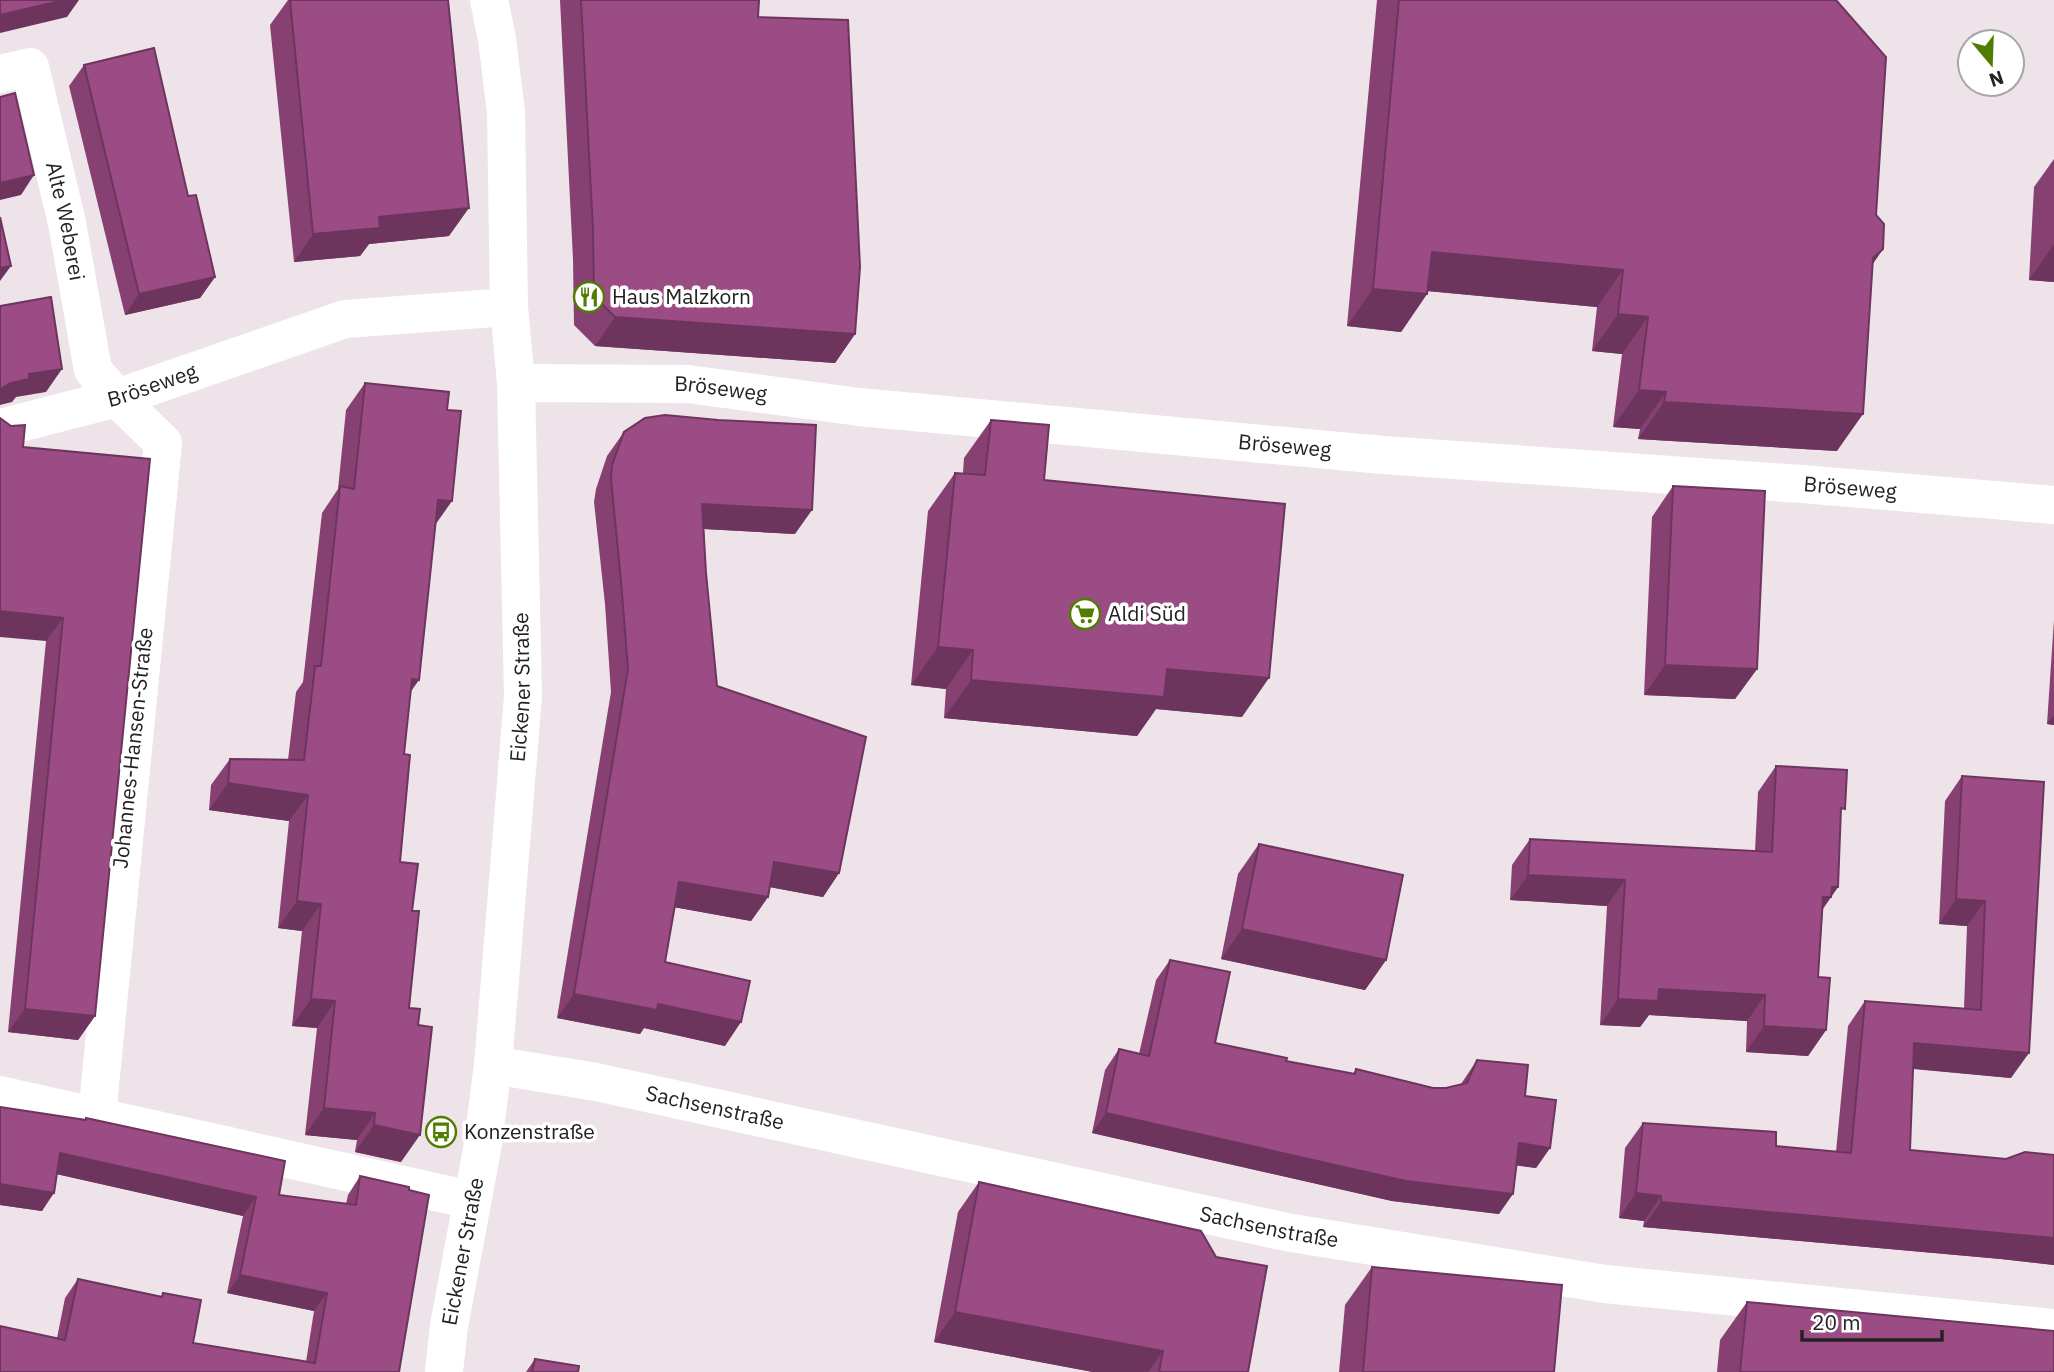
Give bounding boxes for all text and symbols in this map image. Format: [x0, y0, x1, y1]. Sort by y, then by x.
north arrow [1956, 28, 2026, 98]
text: N [1986, 65, 2007, 93]
street label: Alte Weberei [40, 159, 92, 283]
restaurant icon: Haus Malzkorn [572, 280, 606, 314]
place label: Haus Malzkorn [612, 282, 751, 310]
street label: Bröseweg [104, 356, 201, 413]
street label: Bröseweg [674, 369, 769, 408]
street label: Bröseweg [1237, 427, 1333, 463]
street label: Bröseweg [1802, 469, 1898, 505]
supermarket icon: Aldi Süd [1068, 597, 1102, 631]
place label: Aldi Süd [1108, 599, 1186, 627]
street label: Eickener Straße [503, 612, 536, 763]
street label: Johannes-Hansen-Straße [105, 626, 159, 870]
street label: Sachsenstraße [643, 1078, 787, 1136]
bus stop icon: Konzenstraße [424, 1115, 458, 1149]
place label: Konzenstraße [464, 1117, 595, 1145]
street label: Eickener Straße [434, 1175, 489, 1328]
street label: Sachsenstraße [1197, 1199, 1341, 1253]
scale bar [1802, 1298, 1942, 1342]
text: 20 m [1812, 1308, 1861, 1336]

